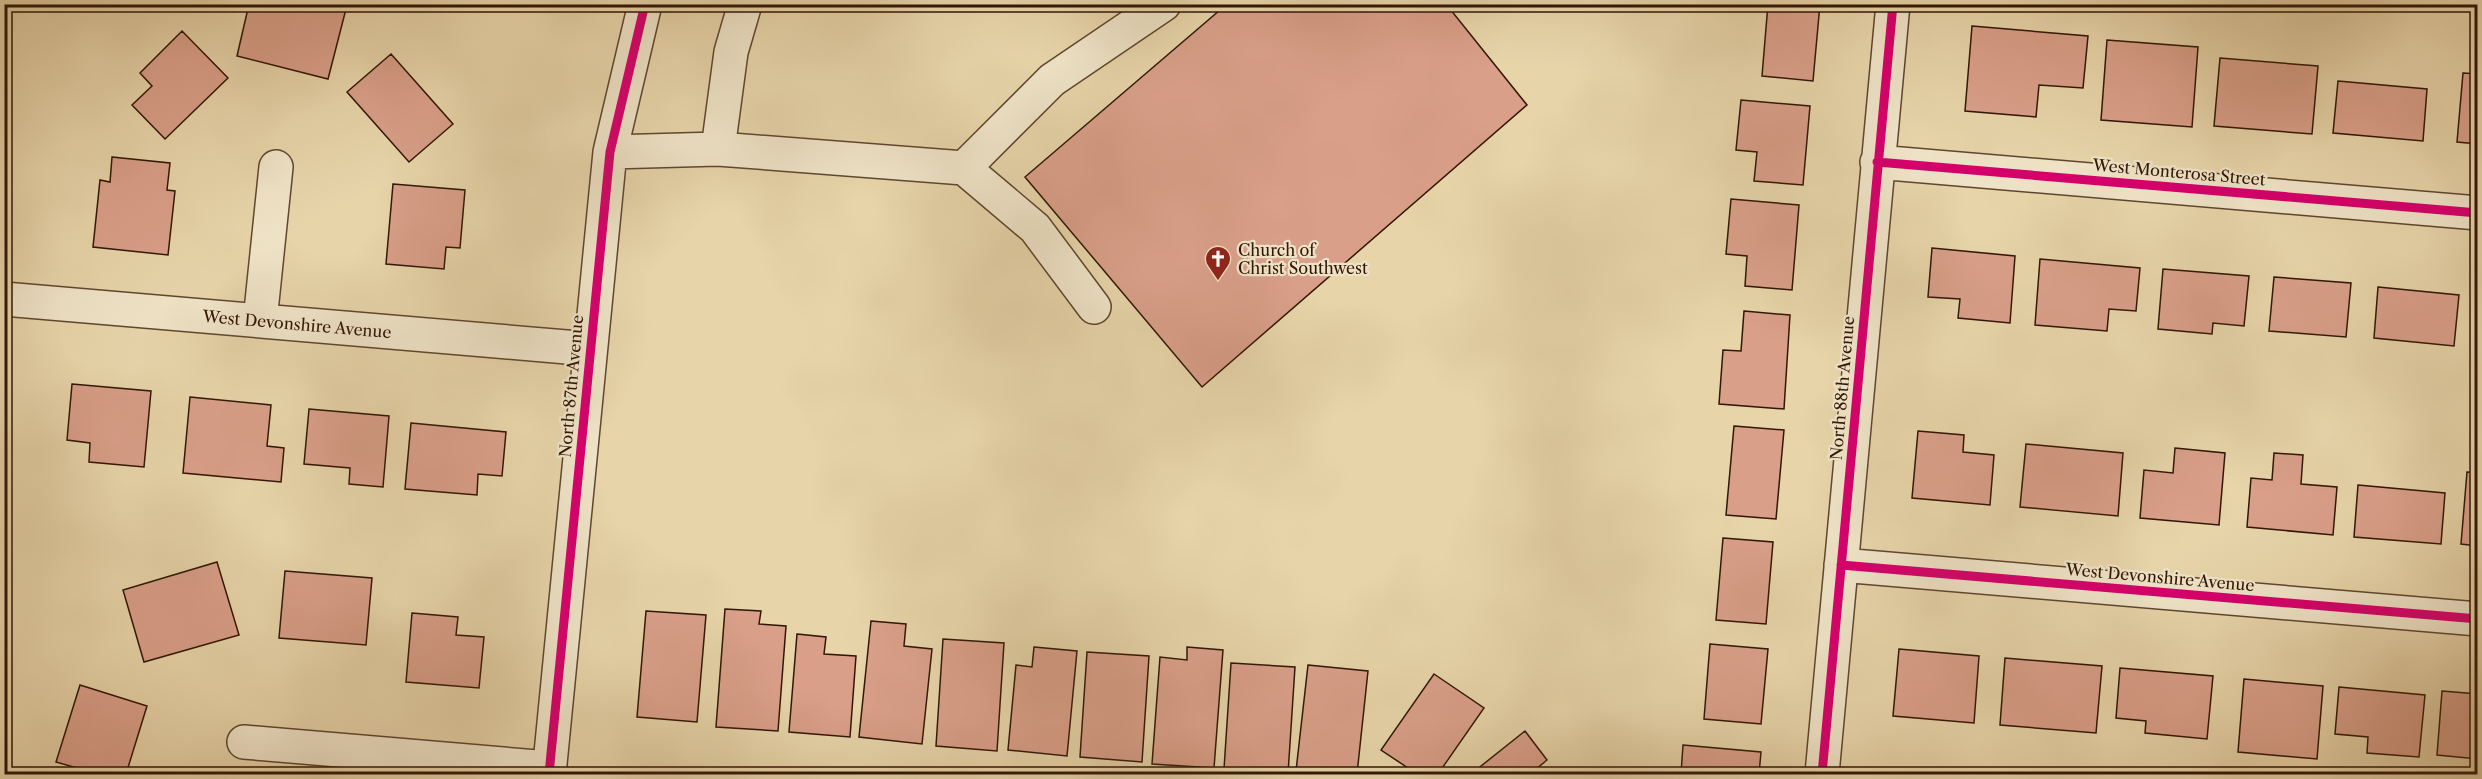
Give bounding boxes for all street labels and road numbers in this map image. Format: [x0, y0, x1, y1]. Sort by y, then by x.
street label: West Monterosa Street [2091, 154, 2267, 190]
street label: West Devonshire Avenue [201, 306, 392, 342]
street label: North 87th Avenue [555, 314, 587, 458]
street label: North 88th Avenue [1826, 315, 1858, 461]
street label: West Devonshire Avenue [2064, 559, 2255, 595]

